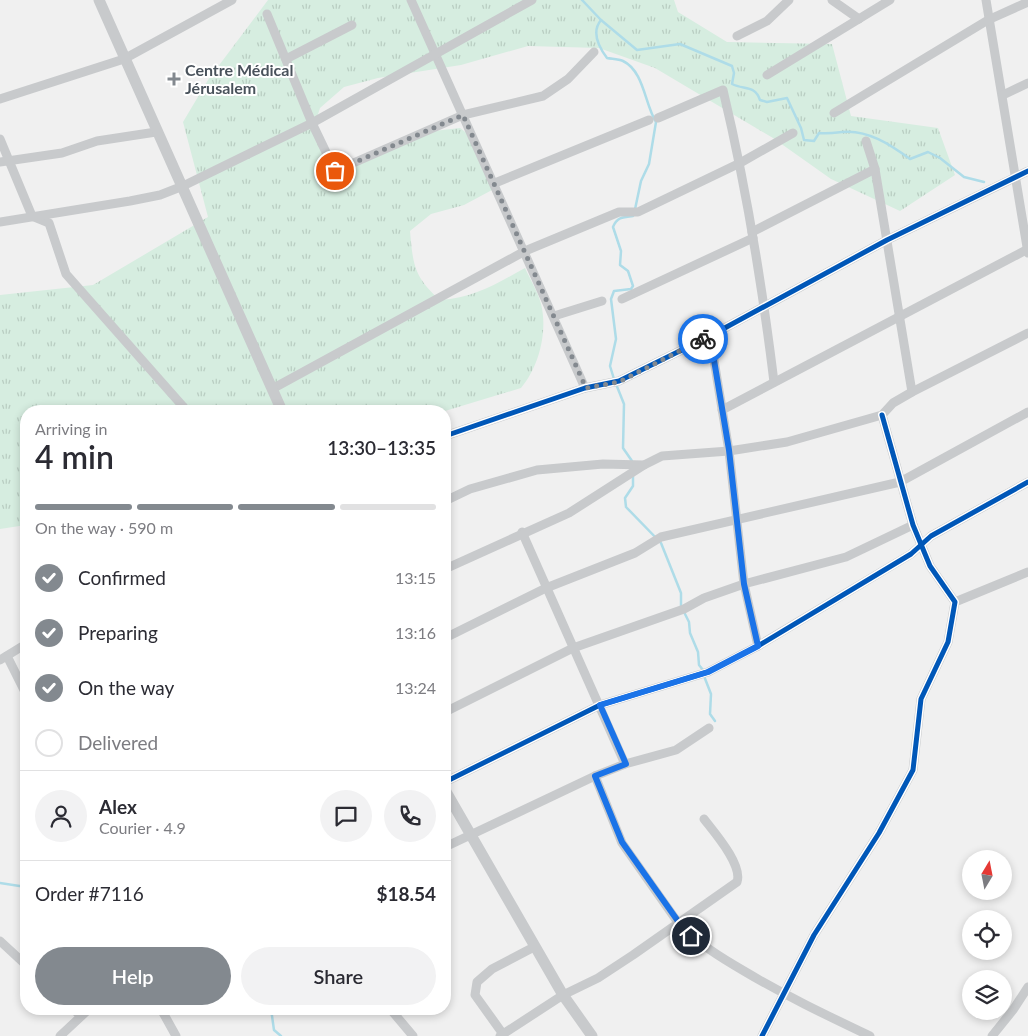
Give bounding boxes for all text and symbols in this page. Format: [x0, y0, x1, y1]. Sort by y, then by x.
place label: Centre Médical Jérusalem [185, 60, 293, 97]
marker: Centre Médical Jérusalem [167, 72, 181, 86]
pin [314, 150, 356, 192]
icon: bag [321, 157, 349, 185]
courier [678, 314, 728, 364]
icon: bike [689, 325, 717, 353]
text: Arriving in [35, 419, 108, 438]
text: 13:30–13:35 [327, 436, 436, 459]
text: 4 min [35, 437, 114, 476]
text: On the way · 590 m [35, 518, 173, 537]
icon: check [35, 564, 63, 592]
text: Confirmed [78, 566, 166, 589]
text: 13:15 [395, 568, 436, 587]
icon: check [35, 619, 63, 647]
text: Preparing [78, 621, 158, 644]
text: 13:16 [395, 623, 436, 642]
icon: check [35, 674, 63, 702]
text: On the way [78, 676, 174, 699]
text: 13:24 [395, 678, 436, 697]
text: Delivered [78, 731, 158, 754]
button: person [35, 790, 87, 842]
button: chat [320, 790, 372, 842]
button: phone [384, 790, 436, 842]
text: Alex [99, 795, 137, 818]
text: Courier · 4.9 [99, 818, 186, 837]
north arrow [962, 850, 1012, 900]
map controls [962, 850, 1012, 1020]
text: Order #7116 [35, 882, 144, 905]
text: $18.54 [376, 882, 436, 905]
button: locate [962, 910, 1012, 960]
pin [670, 915, 712, 957]
icon: home [677, 922, 705, 950]
button: Help [35, 947, 231, 1005]
button: Share [241, 947, 436, 1005]
button: layers [962, 970, 1012, 1020]

